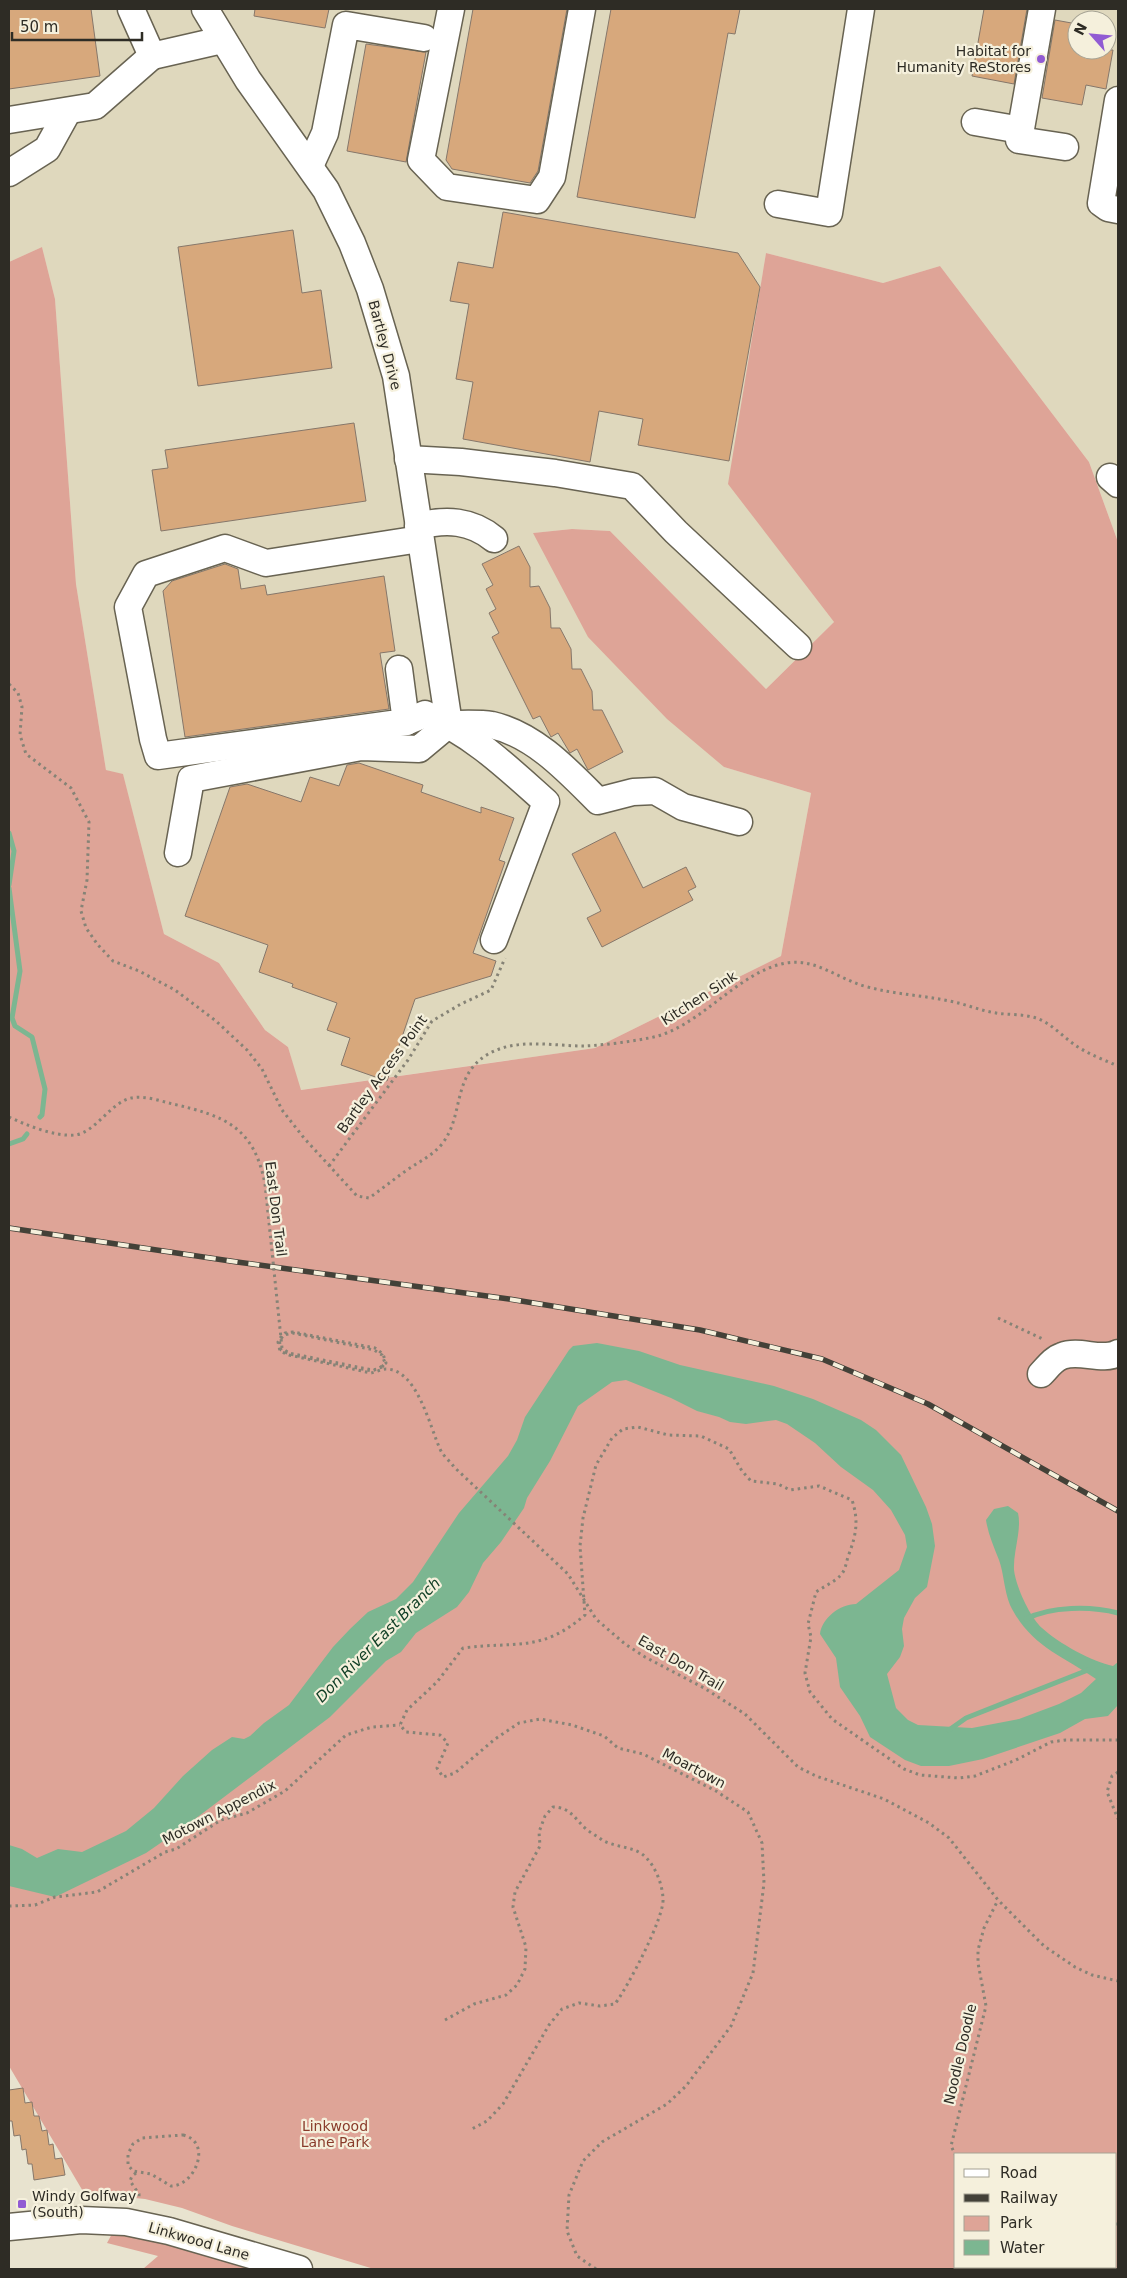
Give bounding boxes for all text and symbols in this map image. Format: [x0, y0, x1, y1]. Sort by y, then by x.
scale bar [12, 10, 142, 42]
north arrow [1067, 10, 1117, 60]
text: 50 m [20, 18, 58, 36]
text: N [1071, 20, 1090, 38]
place label: Habitat for Humanity ReStores [896, 43, 1031, 75]
marker: Habitat for Humanity ReStores [1035, 53, 1047, 65]
street label: Bartley Drive [365, 298, 405, 392]
street label: Kitchen Sink [658, 967, 741, 1028]
street label: Bartley Access Point [334, 1012, 430, 1136]
street label: East Don Trail [262, 1160, 290, 1258]
water label: Don River East Branch [312, 1574, 444, 1706]
street label: East Don Trail [635, 1632, 727, 1694]
street label: Moartown [660, 1745, 728, 1791]
street label: Motown Appendix [160, 1776, 278, 1848]
street label: Noodle Doodle [941, 2002, 979, 2106]
park label: Linkwood Lane Park [301, 2118, 370, 2150]
legend [954, 2153, 1117, 2268]
text: Road [1000, 2164, 1038, 2182]
place label: Windy Golfway (South) [32, 2188, 136, 2220]
text: Railway [1000, 2189, 1058, 2207]
marker: Windy Golfway (South) [16, 2198, 28, 2210]
text: Park [1000, 2214, 1033, 2232]
street label: Linkwood Lane [147, 2219, 251, 2263]
text: Water [1000, 2239, 1045, 2257]

